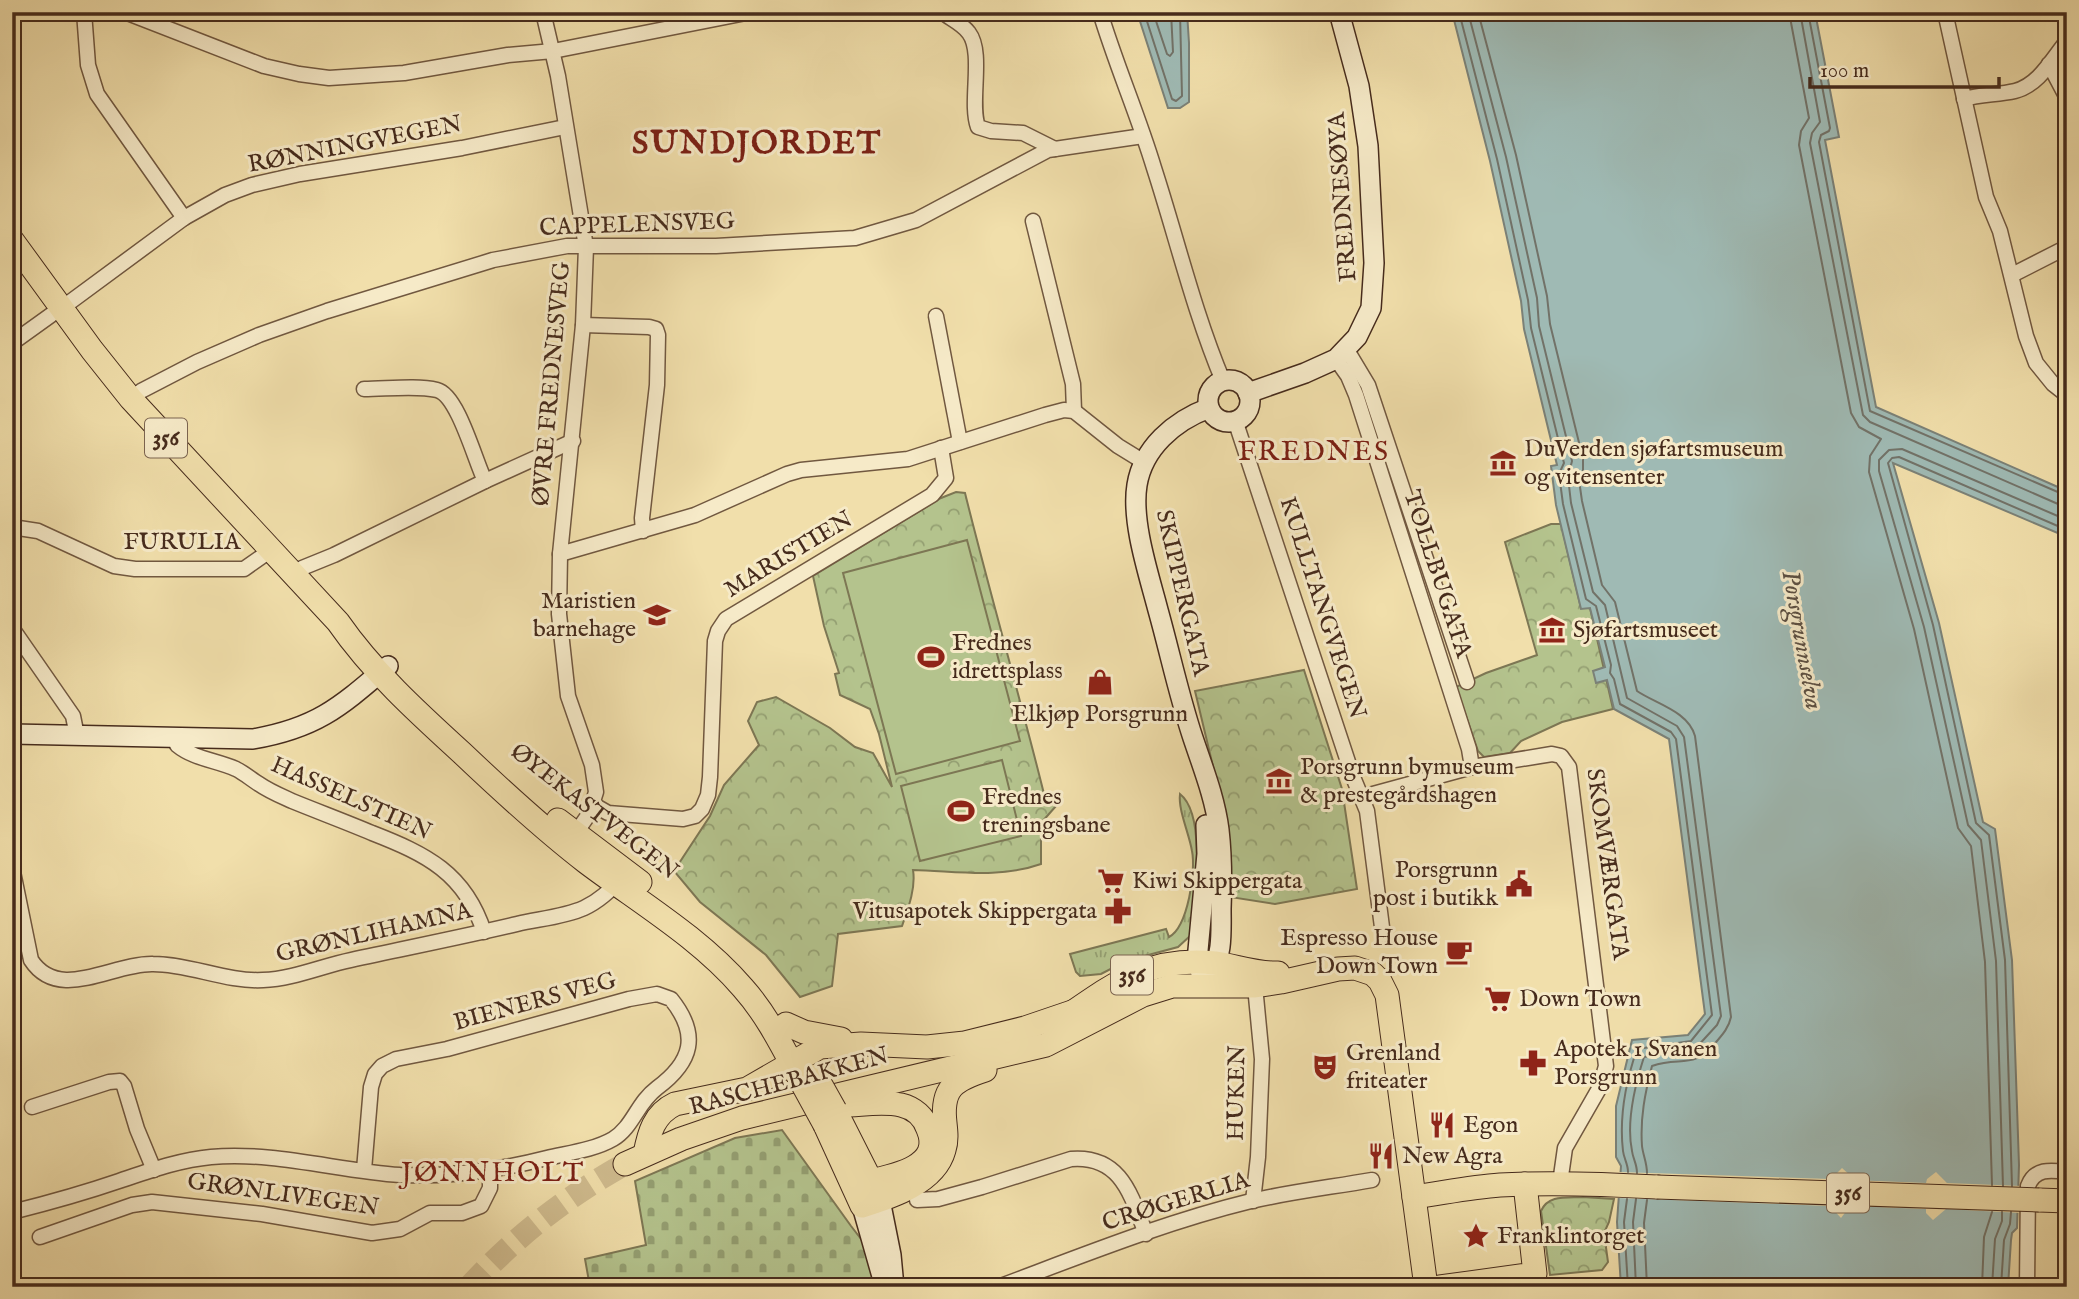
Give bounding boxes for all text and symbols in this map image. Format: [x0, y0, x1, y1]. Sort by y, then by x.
scale bar [1810, 46, 1998, 90]
text: 100 m [1820, 58, 1869, 85]
street label: RØNNINGVEGEN [245, 109, 465, 181]
street label: FREDNESØYA [1322, 110, 1364, 283]
district label: SUNDJORDET [632, 124, 882, 165]
street label: CAPPELENSVEG [539, 206, 735, 244]
street label: ØVRE FREDNESVEG [526, 260, 578, 508]
road number: 356 [145, 418, 187, 458]
place label: DuVerden sjøfartsmuseum og vitensenter [1524, 434, 1784, 493]
district label: FREDNES [1238, 435, 1390, 470]
museum icon: DuVerden sjøfartsmuseum og vitensenter [1488, 448, 1518, 478]
street label: TOLLBUGATA [1395, 486, 1479, 662]
street label: KULLTANGVEGEN [1271, 493, 1373, 723]
street label: MARISTIEN [719, 504, 859, 606]
street label: SKIPPERGATA [1148, 507, 1216, 680]
street label: FURULIA [124, 527, 241, 558]
water label: Porsgrunnselva [1773, 568, 1830, 712]
place label: Maristien barnehage [533, 586, 636, 645]
school or university icon: Maristien barnehage [642, 600, 672, 630]
museum icon: Sjøfartsmuseet [1537, 615, 1567, 645]
place label: Sjøfartsmuseet [1573, 615, 1718, 646]
place label: Frednes idrettsplass [952, 628, 1063, 687]
sports icon: Frednes idrettsplass [916, 642, 946, 672]
shop icon: Elkjøp Porsgrunn [1085, 667, 1115, 697]
place label: Elkjøp Porsgrunn [1012, 699, 1188, 730]
street label: ØYEKASTVEGEN [504, 737, 685, 888]
street label: HASSELSTIEN [266, 750, 436, 848]
place label: Porsgrunn bymuseum & prestegårdshagen [1300, 752, 1514, 811]
museum icon: Porsgrunn bymuseum & prestegårdshagen [1264, 766, 1294, 796]
street label: SKOMVÆRGATA [1578, 766, 1636, 962]
place label: Frednes treningsbane [982, 782, 1111, 841]
sports icon: Frednes treningsbane [946, 796, 976, 826]
place label: Porsgrunn post i butikk [1373, 855, 1498, 914]
supermarket icon: Kiwi Skippergata [1096, 866, 1126, 896]
place label: Kiwi Skippergata [1132, 866, 1303, 897]
public building icon: Porsgrunn post i butikk [1504, 869, 1534, 899]
street label: GRØNLIHAMNA [273, 895, 476, 971]
place label: Vitusapotek Skippergata [852, 896, 1098, 927]
pharmacy icon: Vitusapotek Skippergata [1103, 896, 1133, 926]
place label: Espresso House Down Town [1280, 923, 1438, 982]
cafe icon: Espresso House Down Town [1444, 937, 1474, 967]
road number: 356 [1111, 956, 1153, 994]
street label: BIENERS VEG [450, 965, 620, 1039]
supermarket icon: Down Town [1483, 984, 1513, 1014]
place label: Down Town [1519, 984, 1642, 1015]
place label: Apotek 1 Svanen Porsgrunn [1553, 1034, 1718, 1093]
place label: Grenland friteater [1346, 1038, 1440, 1097]
street label: RASCHEBAKKEN [686, 1040, 892, 1124]
street label: HUKEN [1221, 1045, 1253, 1141]
pharmacy icon: Apotek 1 Svanen Porsgrunn [1518, 1048, 1548, 1078]
theatre icon: Grenland friteater [1310, 1052, 1340, 1082]
restaurant icon: Egon [1427, 1110, 1457, 1140]
place label: Egon [1463, 1110, 1518, 1141]
restaurant icon: New Agra [1366, 1141, 1396, 1171]
place label: New Agra [1402, 1141, 1503, 1172]
district label: JØNNHOLT [398, 1156, 585, 1191]
street label: CRØGERLIA [1099, 1165, 1254, 1239]
street label: GRØNLIVEGEN [185, 1166, 381, 1224]
road number: 356 [1827, 1174, 1869, 1212]
place icon: Franklintorget [1461, 1221, 1491, 1251]
place label: Franklintorget [1497, 1221, 1645, 1252]

